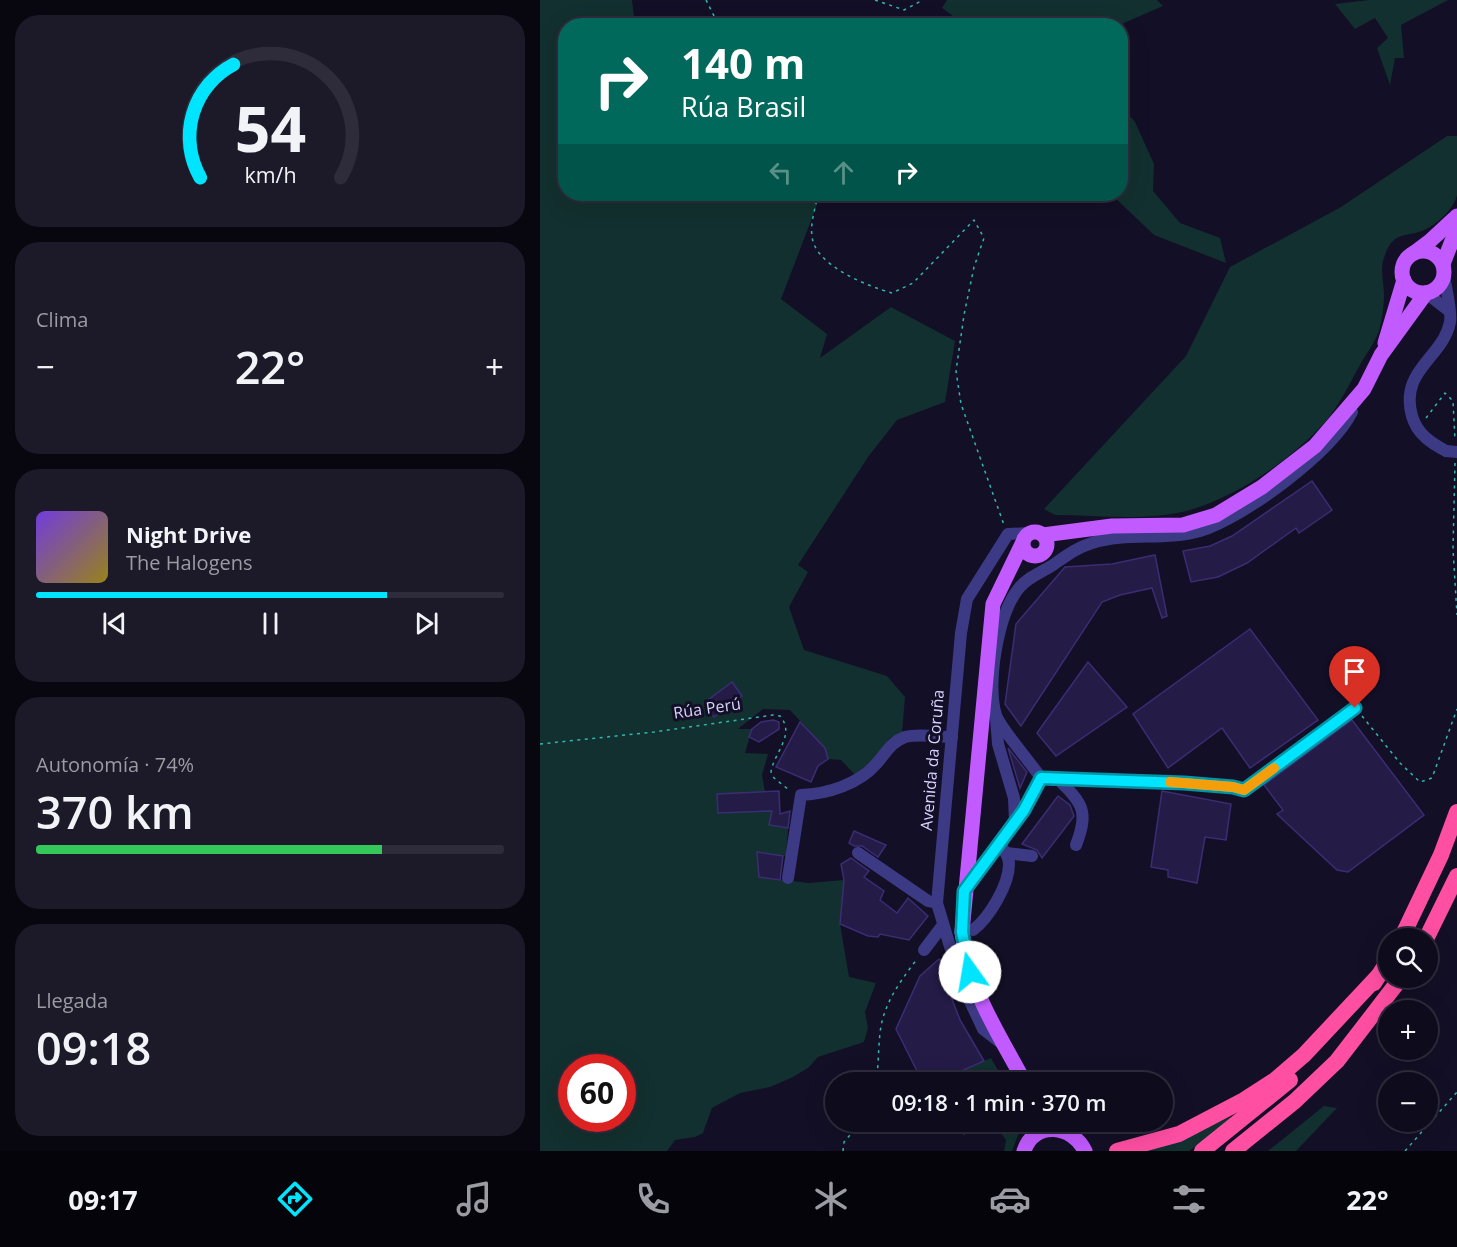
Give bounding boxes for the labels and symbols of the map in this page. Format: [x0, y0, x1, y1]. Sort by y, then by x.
pin [1329, 646, 1380, 708]
street label: Avenida da Coruña [915, 689, 949, 831]
street label: Rúa Perú [672, 692, 742, 724]
position arrow [938, 940, 1002, 1004]
speed limit sign: 60 [558, 1054, 636, 1132]

